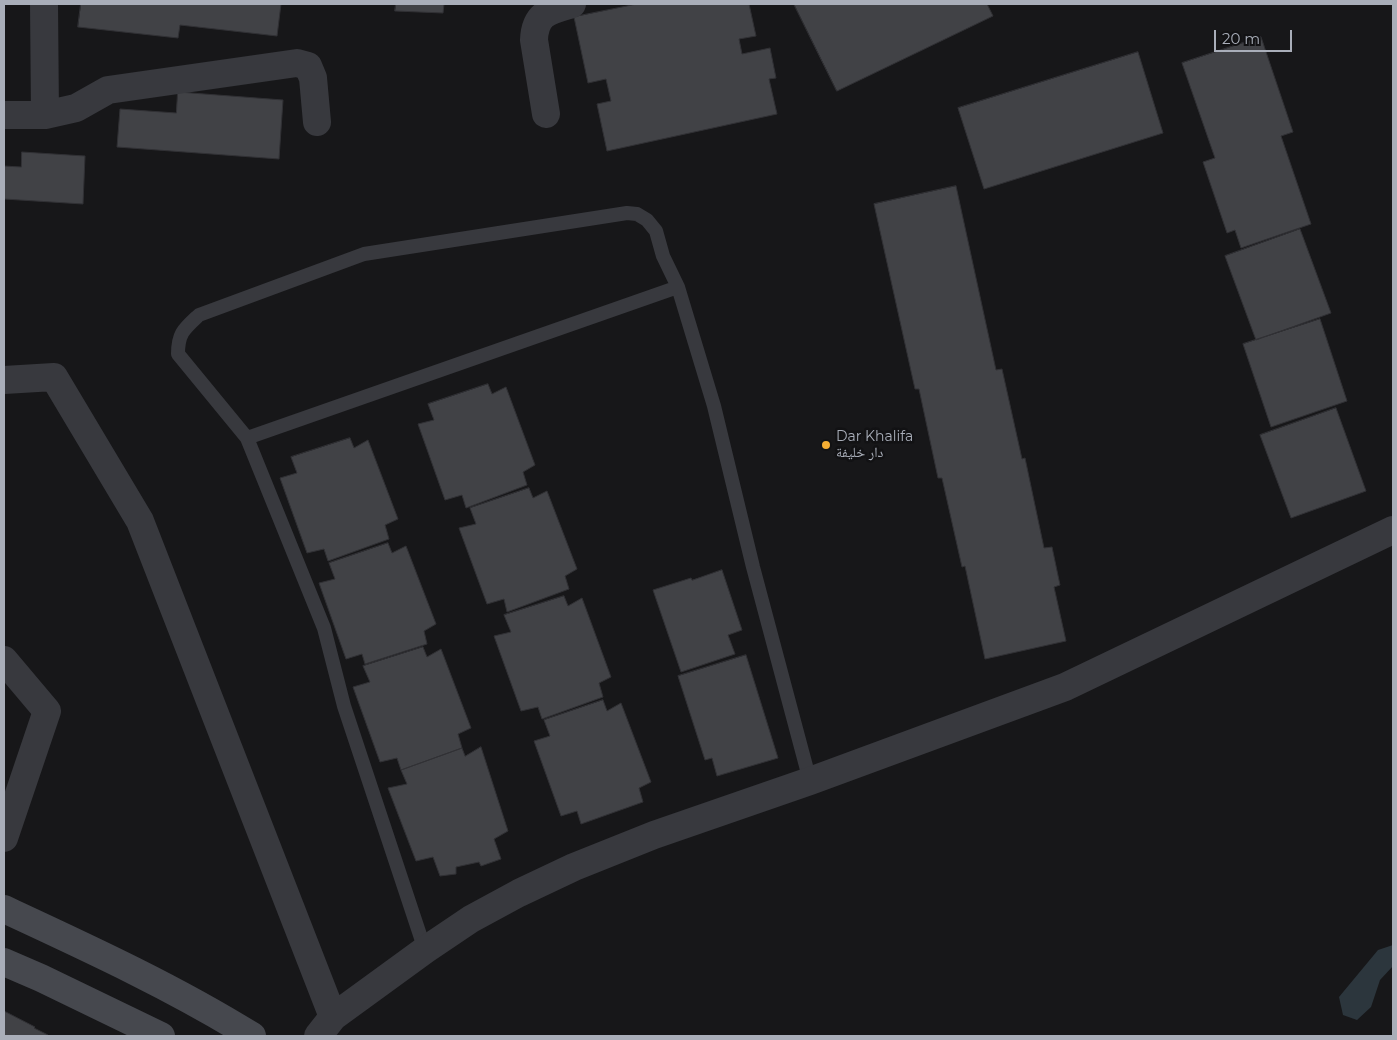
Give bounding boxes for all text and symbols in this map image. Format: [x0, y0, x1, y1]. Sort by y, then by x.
scale bar [1217, 20, 1294, 52]
text: 20 m [1222, 29, 1260, 48]
place label: Dar Khalifa دار خليفة [836, 429, 913, 462]
marker: Dar Khalifa دار خليفة [820, 439, 832, 451]

